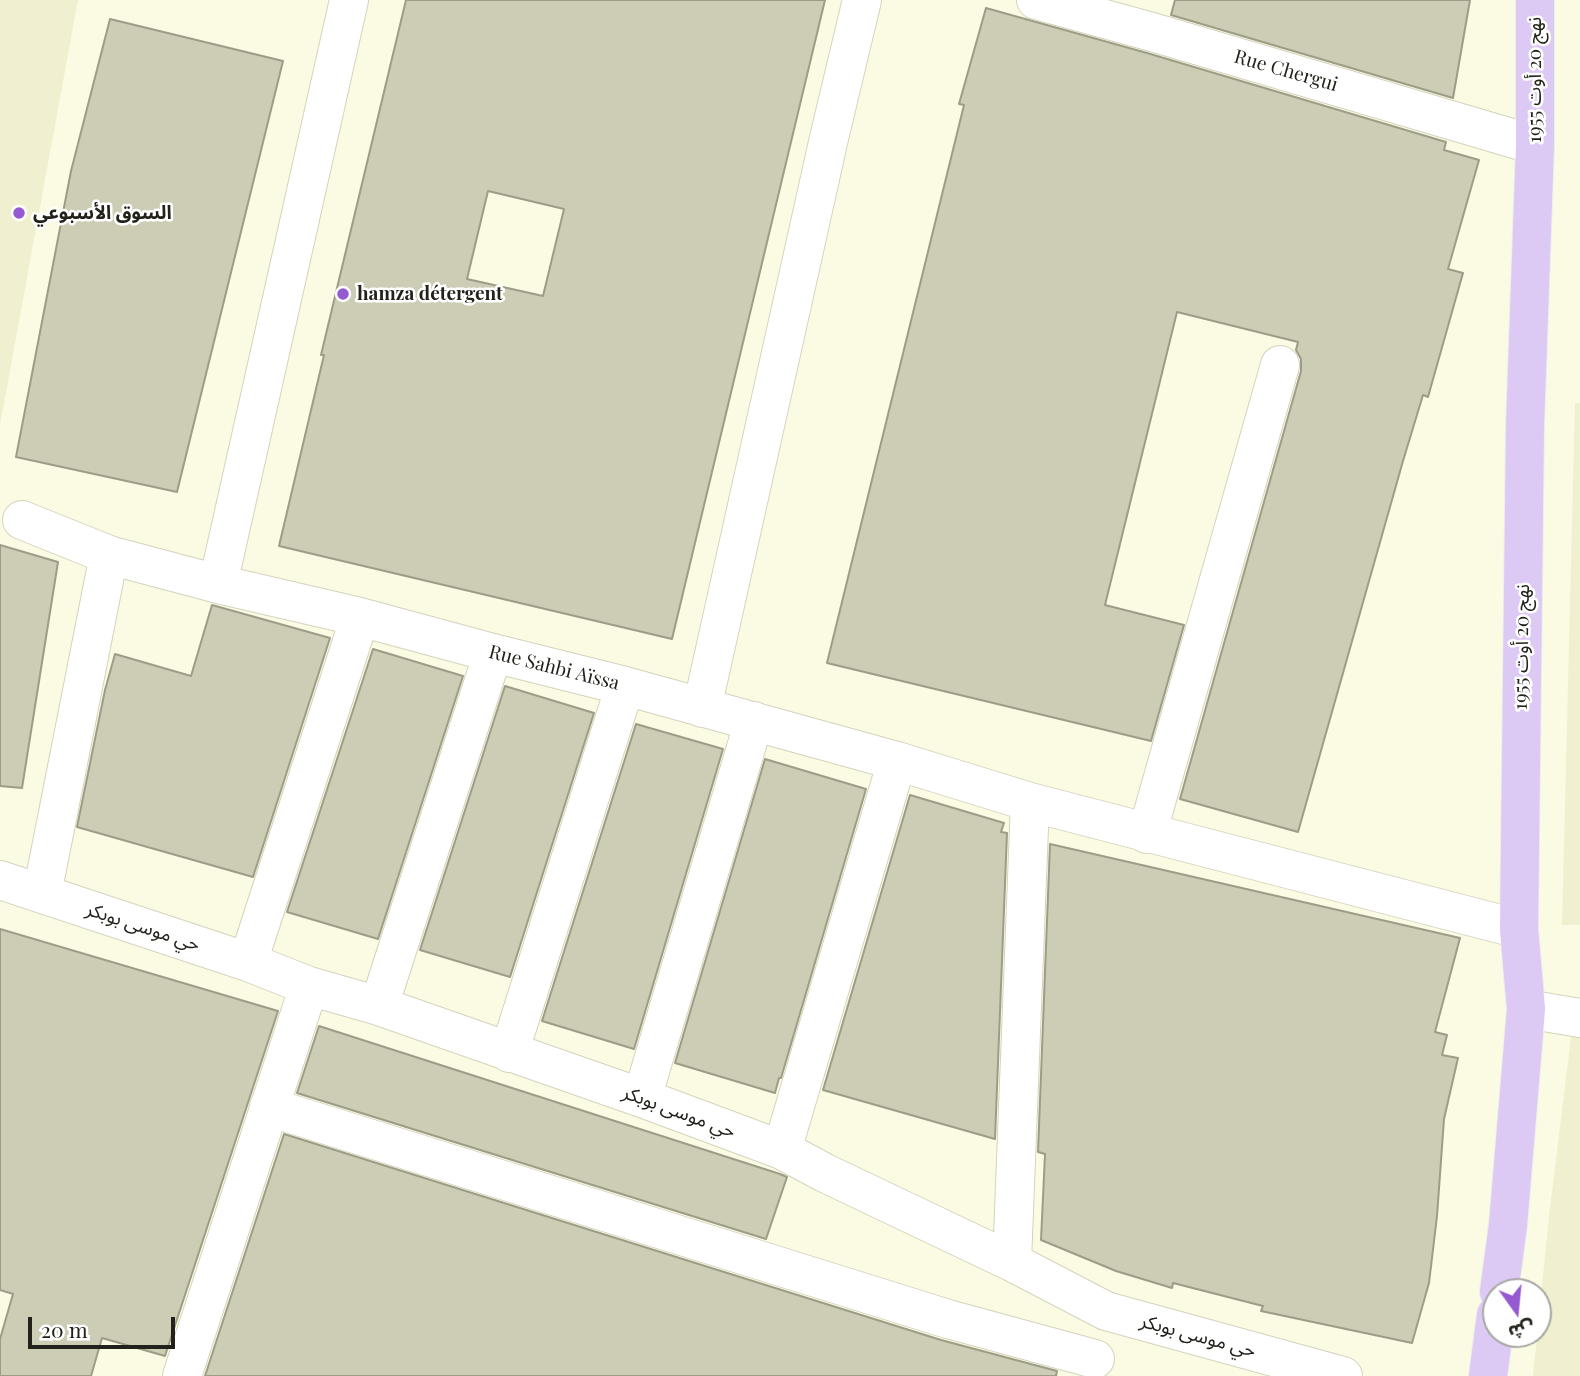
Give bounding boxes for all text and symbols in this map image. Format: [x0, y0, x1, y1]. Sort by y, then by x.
street label: نهج 20 أوت 1955 [1524, 17, 1546, 143]
street label: Rue Chergui [1232, 45, 1340, 97]
place label: السوق الأسبوعي [33, 202, 172, 224]
marker: السوق الأسبوعي [11, 205, 27, 221]
place label: hamza détergent [357, 283, 503, 305]
marker: hamza détergent [335, 286, 351, 302]
street label: نهج 20 أوت 1955 [1510, 584, 1534, 710]
street label: Rue Sahbi Aïssa [486, 641, 622, 695]
street label: حي موسى بوبكر [83, 898, 203, 956]
street label: حي موسى بوبكر [619, 1081, 739, 1143]
north arrow [1482, 1278, 1552, 1348]
scale bar [32, 1302, 178, 1346]
street label: حي موسى بوبكر [1138, 1310, 1258, 1362]
text: 20 m [41, 1315, 88, 1343]
text: ش [1506, 1315, 1538, 1347]

